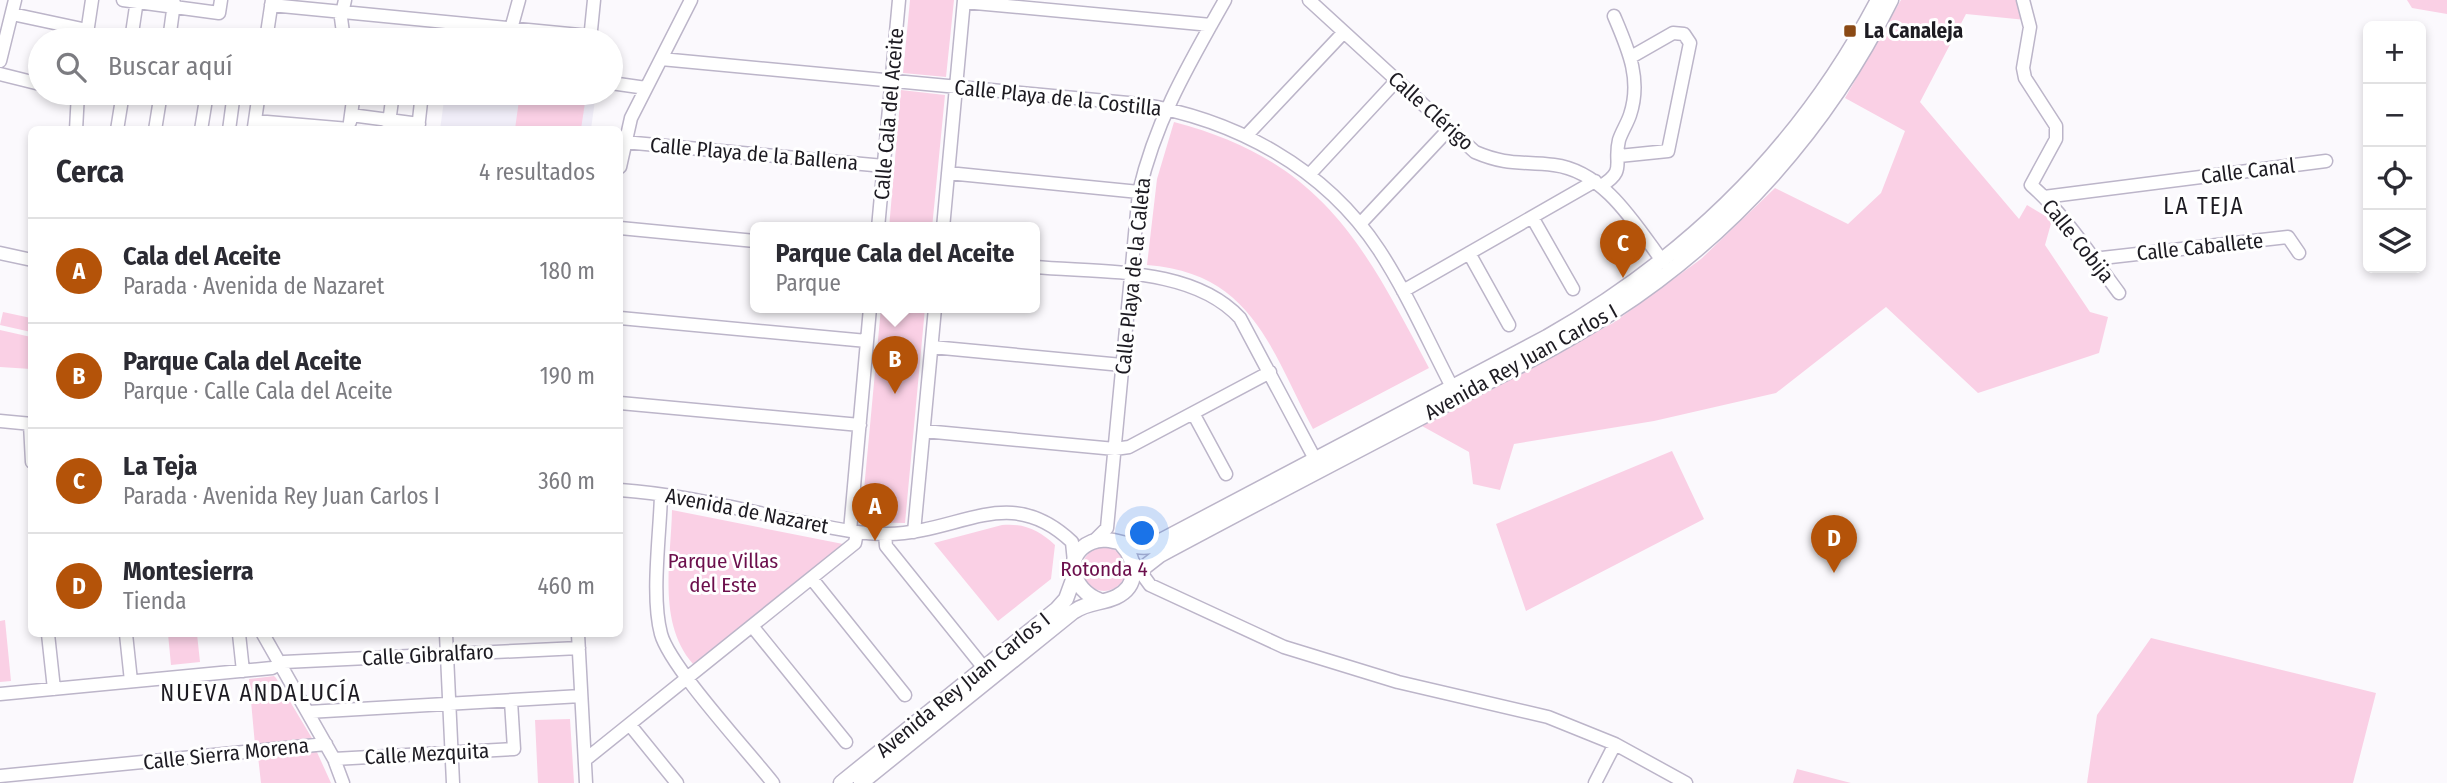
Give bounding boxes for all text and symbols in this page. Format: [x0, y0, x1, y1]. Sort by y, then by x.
place label: La Canaleja [1864, 18, 1963, 44]
map controls [2363, 21, 2426, 273]
button: + [2363, 21, 2426, 84]
marker: La Canaleja [1842, 23, 1858, 39]
street label: Calle Cala del Aceite [869, 27, 909, 201]
search box [28, 28, 623, 105]
icon: search [52, 48, 90, 86]
text: Buscar aquí [108, 51, 233, 82]
street label: Calle Clérigo [1383, 66, 1479, 156]
street label: Calle Playa de la Costilla [953, 74, 1163, 122]
button: − [2363, 84, 2426, 147]
street label: Calle Playa de la Ballena [649, 132, 859, 176]
button: locate [2363, 147, 2426, 210]
street label: Calle Canal [2200, 152, 2297, 190]
text: Cerca [56, 154, 124, 190]
text: 4 resultados [479, 158, 595, 186]
street label: Calle Playa de la Caleta [1110, 176, 1156, 376]
district label: LA TEJA [2163, 192, 2245, 220]
street label: Calle Cobija [2036, 194, 2120, 288]
button: layers [2363, 210, 2426, 273]
pin: C [1600, 220, 1646, 278]
popup [750, 222, 1040, 313]
street label: Calle Caballete [2136, 227, 2264, 267]
text: Parque Cala del Aceite [776, 238, 1014, 269]
text: Cala del Aceite [123, 241, 281, 272]
text: A [73, 257, 85, 285]
text: 180 m [539, 257, 595, 285]
text: Parque [776, 269, 841, 297]
text: Parada · Avenida de Nazaret [123, 272, 384, 300]
street label: Avenida Rey Juan Carlos I [1420, 298, 1622, 426]
pin: B [872, 336, 918, 394]
text: Parque Cala del Aceite [123, 346, 362, 377]
text: B [73, 362, 85, 390]
text: 190 m [540, 362, 595, 390]
text: Parque · Calle Cala del Aceite [123, 377, 393, 405]
text: La Teja [123, 451, 197, 482]
text: C [73, 467, 85, 495]
text: 360 m [538, 467, 595, 495]
text: Parada · Avenida Rey Juan Carlos I [123, 482, 440, 510]
street label: Avenida de Nazaret [663, 482, 831, 540]
pin: A [852, 483, 898, 541]
pin: D [1811, 515, 1857, 573]
your location [1125, 516, 1159, 550]
park label: Parque Villas del Este [668, 548, 778, 598]
text: Montesierra [123, 556, 254, 587]
park label: Rotonda 4 [1060, 556, 1148, 582]
text: D [72, 572, 86, 600]
text: 460 m [537, 572, 595, 600]
text: Tienda [123, 587, 187, 615]
street label: Avenida Rey Juan Carlos I [871, 607, 1055, 763]
street label: Calle Gibralfaro [362, 639, 494, 671]
district label: NUEVA ANDALUCÍA [160, 678, 362, 707]
street label: Calle Sierra Morena [142, 732, 310, 776]
street label: Calle Mezquita [364, 738, 490, 770]

